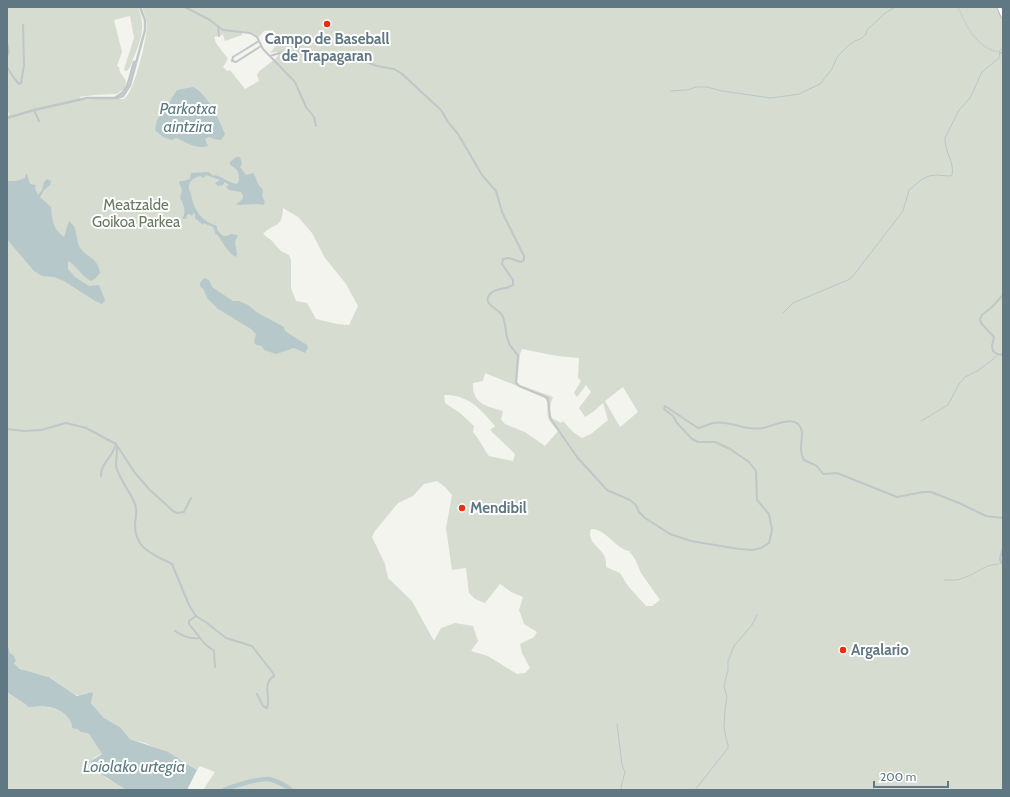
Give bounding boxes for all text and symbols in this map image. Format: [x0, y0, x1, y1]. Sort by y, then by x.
marker: Campo de Baseball de Trapagaran [322, 19, 332, 29]
place label: Campo de Baseball de Trapagaran [265, 30, 389, 65]
water label: Parkotxa aintzira [159, 99, 217, 136]
park label: Meatzalde Goikoa Parkea [92, 196, 181, 231]
place label: Mendibil [470, 499, 527, 517]
marker: Mendibil [457, 503, 467, 513]
place label: Argalario [851, 641, 909, 659]
marker: Argalario [838, 645, 848, 655]
water label: Loiolako urtegia [83, 757, 185, 776]
scale bar [874, 763, 948, 789]
text: 200 m [880, 769, 916, 784]

